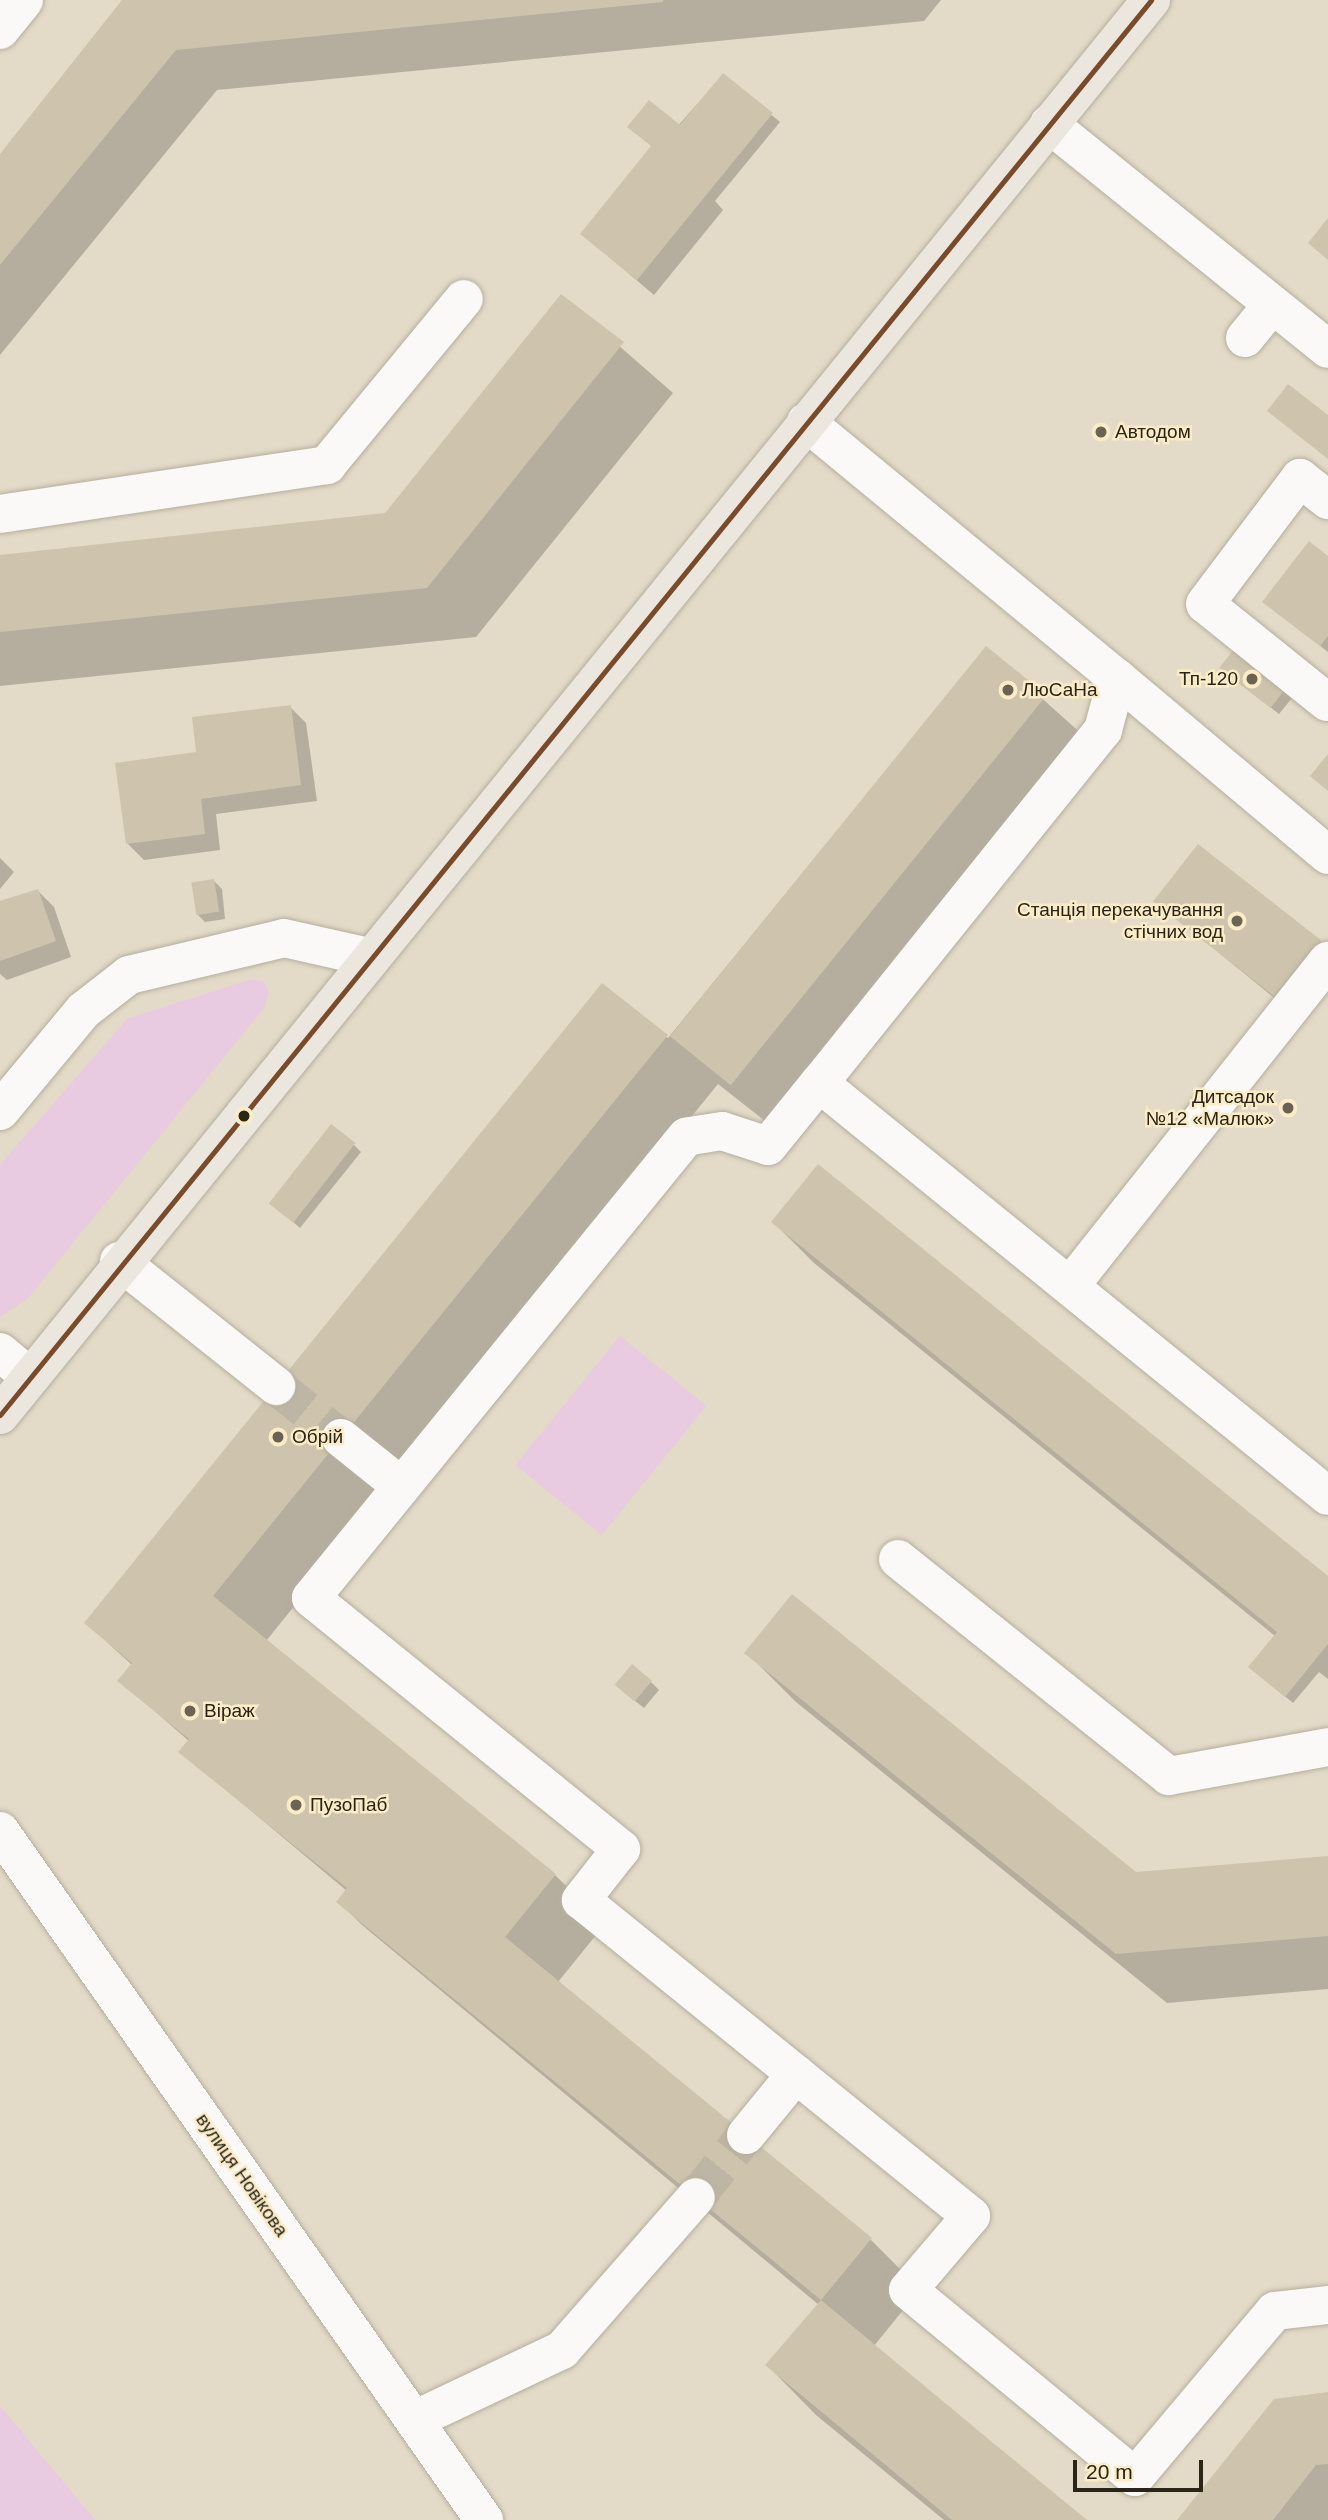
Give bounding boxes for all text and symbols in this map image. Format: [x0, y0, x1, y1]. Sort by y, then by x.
place label: Автодом [1115, 421, 1191, 443]
marker: Автодом [1093, 424, 1109, 440]
place label: Тп-120 [1179, 668, 1238, 690]
marker: Тп-120 [1244, 671, 1260, 687]
place label: ЛюСаНа [1022, 679, 1098, 701]
marker: ЛюСаНа [1000, 682, 1016, 698]
place label: Станція перекачування стічних вод [1017, 899, 1223, 943]
marker: Станція перекачування стічних вод [1229, 913, 1245, 929]
place label: Дитсадок №12 «Малюк» [1146, 1086, 1274, 1130]
marker: Дитсадок №12 «Малюк» [1280, 1100, 1296, 1116]
unlabelled marker [237, 1109, 251, 1123]
place label: Обрiй [292, 1426, 343, 1448]
marker: Обрiй [270, 1429, 286, 1445]
place label: Віраж [204, 1700, 255, 1722]
marker: Віраж [182, 1703, 198, 1719]
place label: ПузоПаб [310, 1794, 387, 1816]
marker: ПузоПаб [288, 1797, 304, 1813]
street label: вулиця Новікова [191, 2109, 293, 2241]
scale bar [1076, 2446, 1206, 2490]
text: 20 m [1086, 2460, 1133, 2483]

